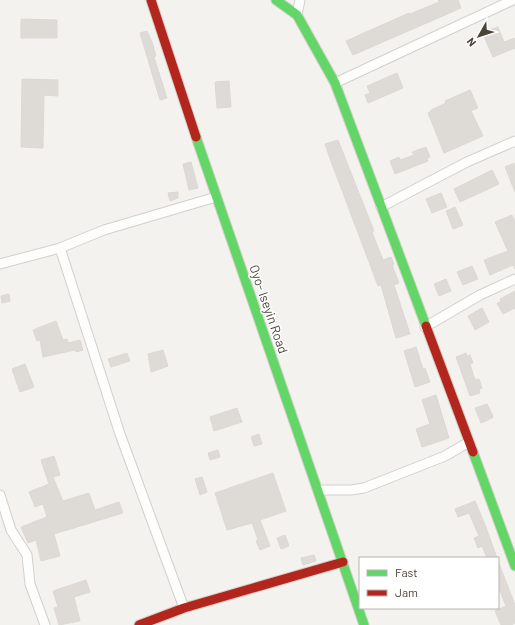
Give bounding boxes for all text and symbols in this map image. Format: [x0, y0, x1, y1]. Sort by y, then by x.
north arrow [459, 16, 499, 56]
text: N [463, 36, 478, 50]
street label: Oyo- Iseyin Road [246, 263, 292, 355]
legend [359, 557, 499, 609]
text: Fast [395, 565, 418, 579]
text: Jam [395, 585, 418, 599]

